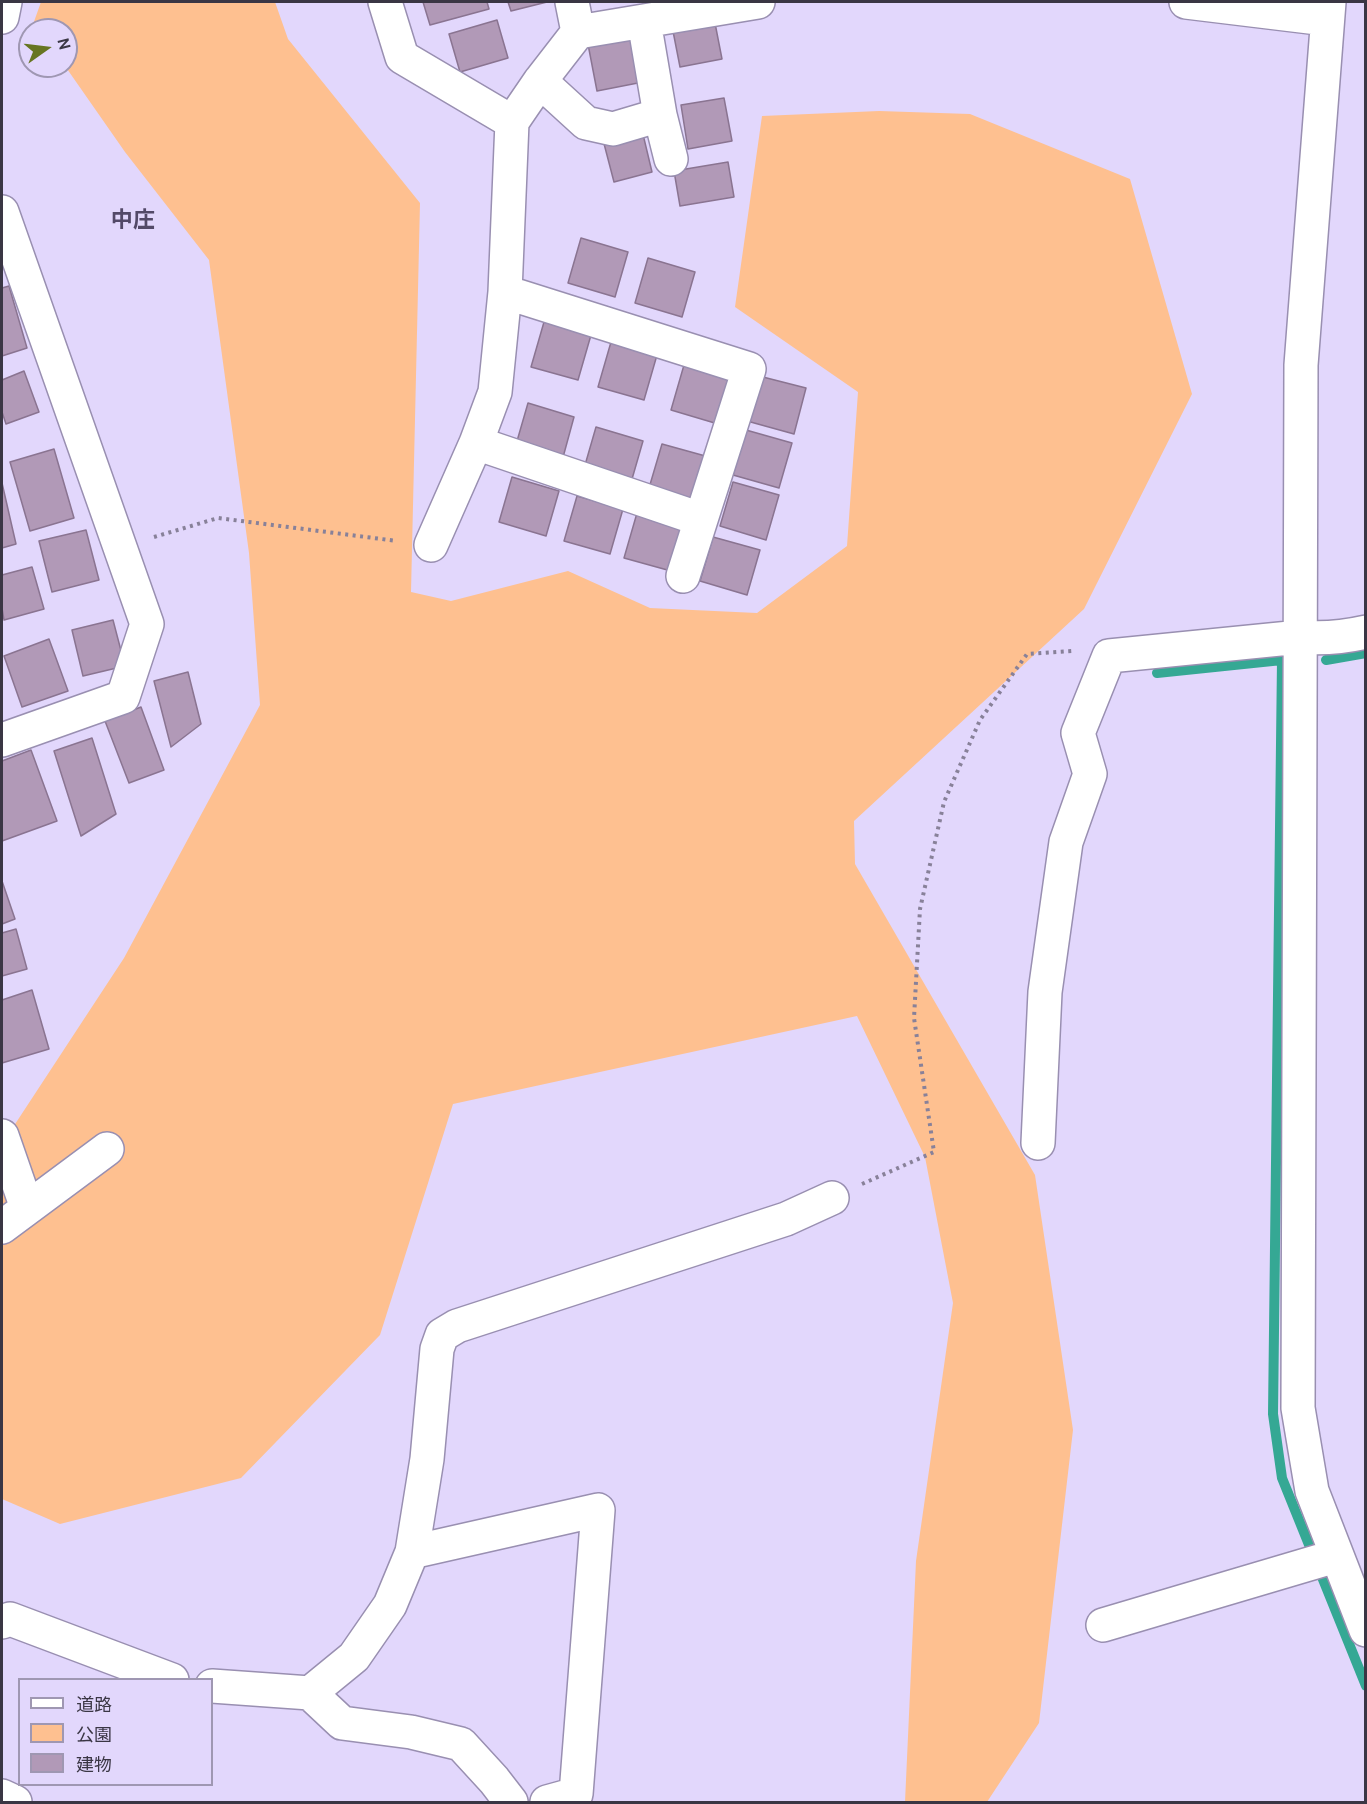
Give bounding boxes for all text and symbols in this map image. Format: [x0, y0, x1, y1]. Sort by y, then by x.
north arrow [18, 18, 78, 78]
text: N [53, 36, 75, 52]
district label: 中庄 [111, 208, 155, 234]
legend [18, 1678, 213, 1786]
text: 道路 [76, 1694, 112, 1716]
text: 公園 [76, 1724, 112, 1746]
text: 建物 [76, 1754, 112, 1776]

